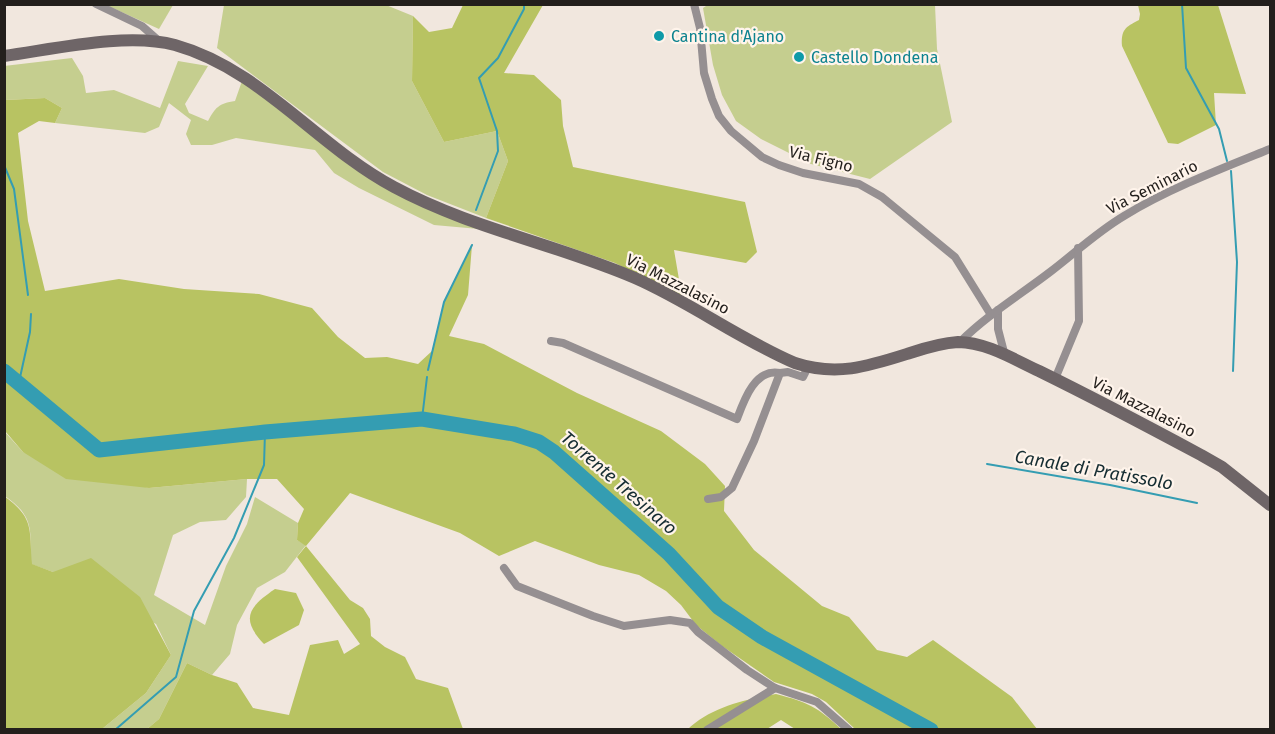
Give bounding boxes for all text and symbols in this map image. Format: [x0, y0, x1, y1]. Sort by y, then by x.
place label: Cantina d'Ajano [671, 27, 784, 46]
marker: Cantina d'Ajano [652, 29, 666, 43]
place label: Castello Dondena [811, 48, 938, 67]
marker: Castello Dondena [792, 50, 806, 64]
street label: Via Figno [787, 142, 855, 176]
street label: Via Seminario [1103, 156, 1201, 218]
street label: Via Mazzalasino [623, 250, 733, 318]
street label: Via Mazzalasino [1089, 373, 1199, 441]
water label: Torrente Tresinaro [556, 427, 682, 539]
water label: Canale di Pratissolo [1013, 445, 1175, 495]

